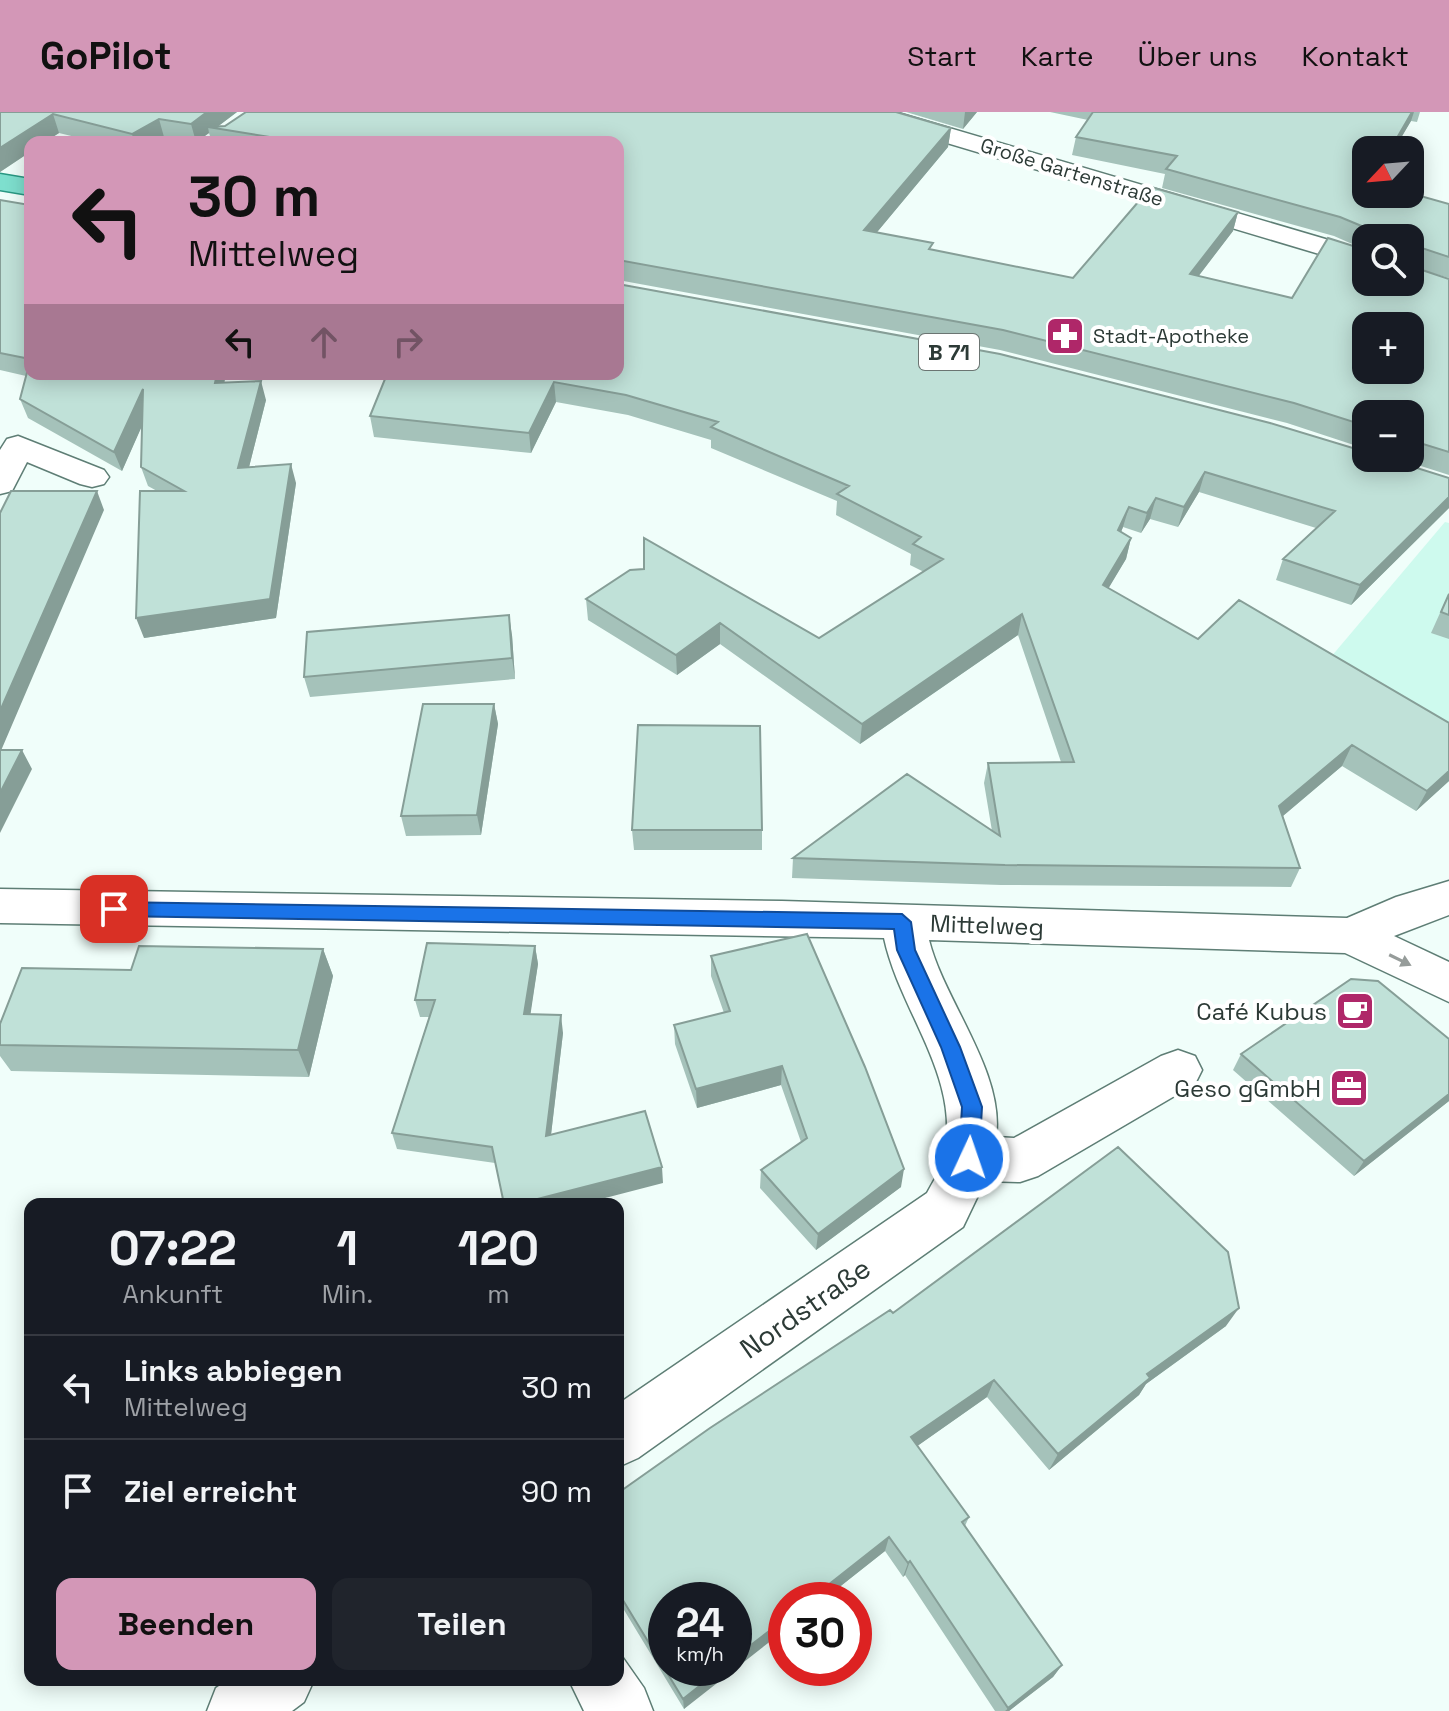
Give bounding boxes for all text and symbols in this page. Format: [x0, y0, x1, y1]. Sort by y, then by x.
text: GoPilot [40, 32, 172, 80]
text: Start [907, 38, 977, 74]
text: Karte [1021, 38, 1093, 74]
text: Über uns [1137, 38, 1258, 74]
text: Kontakt [1302, 38, 1409, 74]
street label: Große Gartenstraße [977, 132, 1167, 212]
north arrow [1352, 136, 1424, 208]
map controls [1352, 136, 1424, 472]
text: 30 m [188, 161, 320, 232]
icon: left [56, 168, 160, 272]
button: search [1352, 224, 1424, 296]
text: Mittelweg [188, 231, 359, 277]
button: + [1352, 312, 1424, 384]
pharmacy icon: Stadt-Apotheke [1044, 315, 1086, 357]
icon: left [218, 320, 262, 364]
icon: ahead [302, 320, 346, 364]
icon: right [386, 320, 430, 364]
place label: Stadt-Apotheke [1093, 323, 1249, 349]
road number: B 71 [919, 334, 979, 370]
button: − [1352, 400, 1424, 472]
pin [80, 875, 148, 943]
icon: arrive [92, 887, 136, 931]
street label: Mittelweg [929, 908, 1045, 942]
one-way arrow [1388, 953, 1411, 967]
cafe icon: Café Kubus [1334, 990, 1376, 1032]
place label: Café Kubus [1196, 996, 1327, 1027]
office icon: Geso gGmbH [1328, 1067, 1370, 1109]
place label: Geso gGmbH [1174, 1073, 1321, 1104]
position arrow [927, 1116, 1011, 1200]
text: 07:22 [109, 1218, 237, 1279]
text: 1 [337, 1218, 358, 1279]
text: 120 [458, 1218, 539, 1279]
street label: Nordstraße [733, 1250, 877, 1366]
text: Ankunft [122, 1277, 223, 1311]
text: Min. [322, 1277, 373, 1311]
text: m [487, 1277, 510, 1311]
text: Links abbiegen [124, 1351, 342, 1390]
icon: left [56, 1365, 100, 1409]
text: 30 m [521, 1368, 592, 1407]
text: Mittelweg [124, 1390, 248, 1424]
icon: arrive [56, 1469, 100, 1513]
text: Ziel erreicht [124, 1472, 297, 1511]
text: 90 m [521, 1472, 592, 1511]
button: Beenden [56, 1578, 316, 1670]
button: Teilen [332, 1578, 592, 1670]
speed limit sign: 30 [768, 1582, 872, 1686]
text: 24 [676, 1598, 724, 1649]
text: km/h [676, 1641, 724, 1667]

